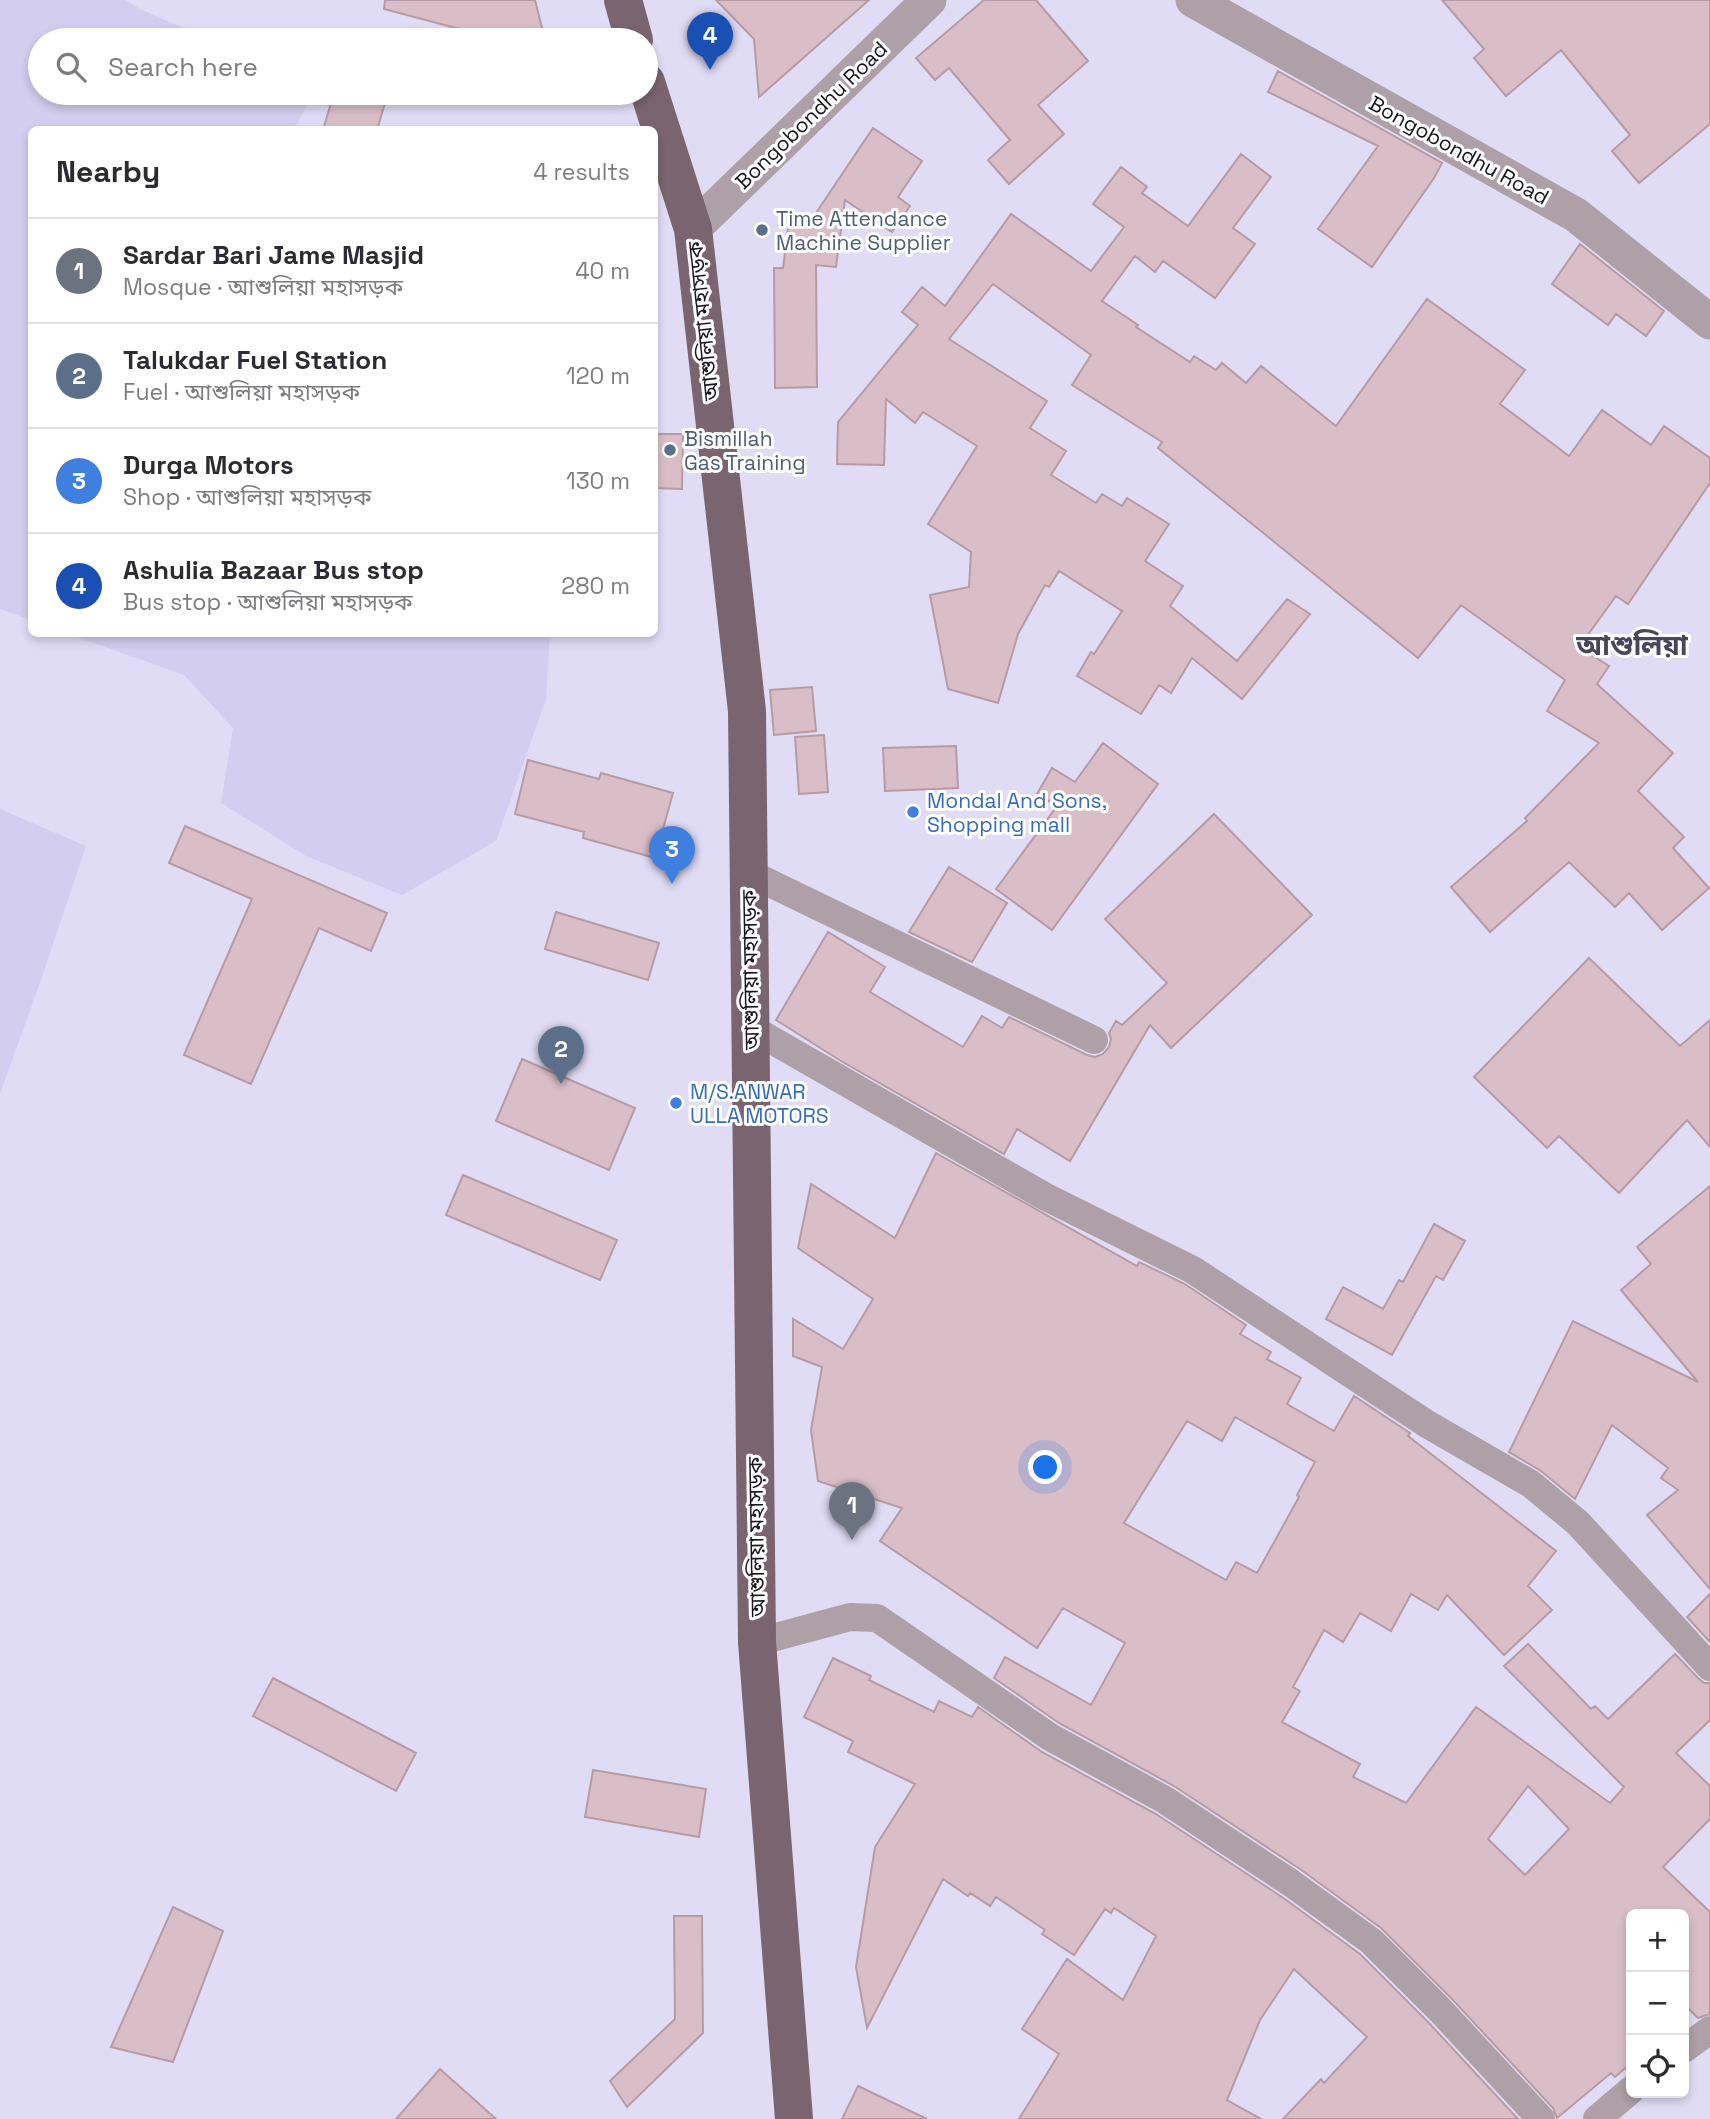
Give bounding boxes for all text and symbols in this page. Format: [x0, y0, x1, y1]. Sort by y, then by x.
pin: 4 [687, 12, 733, 70]
search box [28, 28, 658, 105]
street label: Bongobondhu Road [729, 35, 893, 195]
icon: search [52, 48, 90, 86]
text: Search here [108, 50, 258, 84]
street label: Bongobondhu Road [1364, 89, 1554, 211]
text: Nearby [56, 152, 160, 191]
text: 4 results [533, 157, 630, 187]
place label: Time Attendance Machine Supplier [776, 205, 951, 256]
marker: Time Attendance Machine Supplier [754, 222, 770, 238]
text: Sardar Bari Jame Masjid [123, 238, 424, 272]
street label: আশুলিয়া মহাসড়ক [681, 239, 725, 403]
text: 1 [74, 256, 84, 286]
text: 40 m [575, 256, 630, 286]
text: Mosque · আশুলিয়া মহাসড়ক [123, 272, 403, 302]
text: Talukdar Fuel Station [123, 343, 387, 377]
text: 2 [72, 361, 86, 391]
text: 120 m [566, 361, 630, 391]
text: Fuel · আশুলিয়া মহাসড়ক [123, 377, 360, 407]
place label: Bismillah Gas Training [684, 425, 806, 476]
marker: Bismillah Gas Training [662, 442, 678, 458]
text: Durga Motors [123, 448, 294, 482]
text: 3 [72, 466, 86, 496]
text: 130 m [566, 466, 630, 496]
text: Shop · আশুলিয়া মহাসড়ক [123, 482, 372, 512]
text: Ashulia Bazaar Bus stop [123, 553, 424, 587]
text: 4 [72, 571, 86, 601]
text: 280 m [561, 571, 630, 601]
text: Bus stop · আশুলিয়া মহাসড়ক [123, 587, 413, 617]
district label: আশুলিয়া [1575, 627, 1689, 663]
place label: Mondal And Sons, Shopping mall [927, 787, 1107, 838]
marker: Mondal And Sons, Shopping mall [905, 804, 921, 820]
pin: 3 [649, 826, 695, 884]
street label: আশুলিয়া মহাসড়ক [735, 889, 765, 1051]
pin: 2 [538, 1026, 584, 1084]
place label: M/S.ANWAR ULLA MOTORS [690, 1078, 829, 1129]
marker: M/S.ANWAR ULLA MOTORS [668, 1095, 684, 1111]
your location [1028, 1450, 1062, 1484]
street label: আশুলিয়া মহাসড়ক [741, 1456, 771, 1618]
pin: 1 [829, 1482, 875, 1540]
map controls [1626, 1909, 1689, 2098]
button: + [1626, 1909, 1689, 1972]
button: − [1626, 1972, 1689, 2035]
button: locate [1626, 2035, 1689, 2098]

